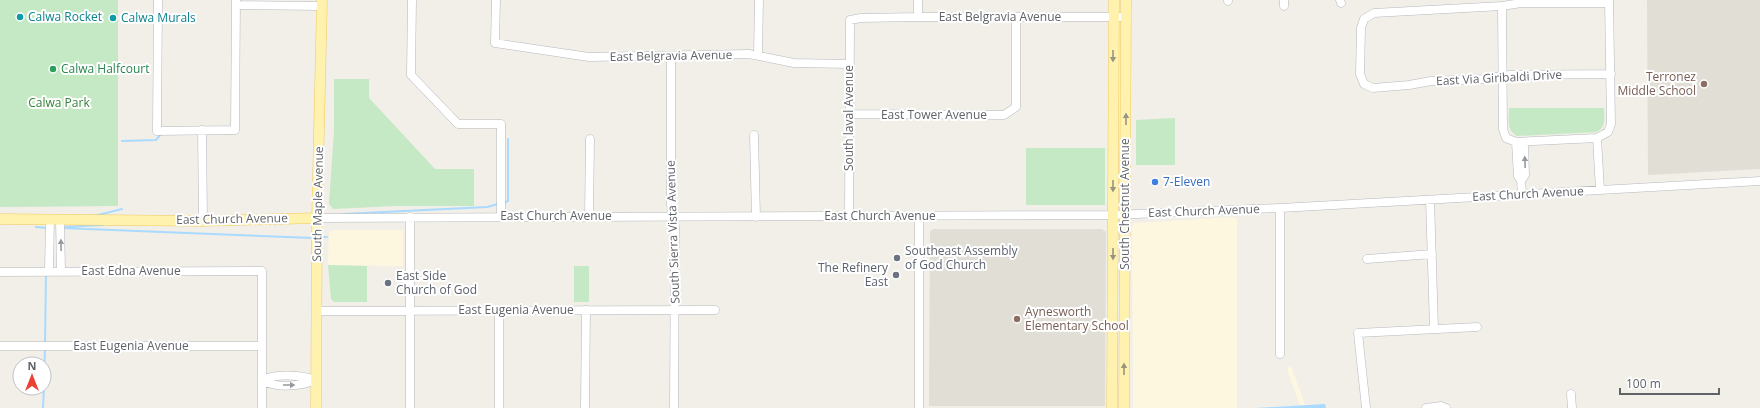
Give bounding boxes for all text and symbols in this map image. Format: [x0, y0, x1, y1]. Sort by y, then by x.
place label: Calwa Rocket [28, 8, 102, 25]
street label: East Belgravia Avenue [939, 8, 1062, 25]
place label: Calwa Murals [121, 9, 196, 26]
marker: Calwa Rocket [15, 12, 25, 22]
marker: Calwa Murals [108, 13, 118, 23]
street label: East Belgravia Avenue [610, 46, 733, 65]
one-way arrow [1110, 50, 1116, 63]
place label: Calwa Halfcourt [61, 60, 149, 77]
marker: Calwa Halfcourt [48, 64, 58, 74]
street label: South laval Avenue [840, 65, 857, 171]
street label: East Via Giribaldi Drive [1436, 66, 1563, 89]
place label: Terronez Middle School [1617, 68, 1696, 99]
marker: Terronez Middle School [1699, 79, 1709, 89]
park label: Calwa Park [28, 94, 90, 111]
street label: East Tower Avenue [881, 106, 987, 123]
one-way arrow [1122, 113, 1129, 125]
street label: South Chestnut Avenue [1116, 138, 1133, 270]
street label: South Maple Avenue [308, 146, 327, 262]
one-way arrow [1521, 156, 1528, 168]
street label: South Sierra Vista Avenue [661, 160, 684, 304]
place label: 7-Eleven [1163, 173, 1210, 190]
marker: 7-Eleven [1150, 177, 1160, 187]
one-way arrow [1110, 180, 1116, 193]
street label: East Church Avenue [1472, 182, 1584, 205]
street label: East Church Avenue [1148, 200, 1260, 221]
street label: East Church Avenue [500, 207, 612, 224]
street label: East Church Avenue [824, 207, 936, 224]
street label: East Church Avenue [176, 209, 288, 228]
one-way arrow [58, 238, 64, 251]
place label: Southeast Assembly of God Church [905, 242, 1019, 273]
one-way arrow [1110, 248, 1116, 261]
marker: Southeast Assembly of God Church [892, 253, 902, 263]
place label: The Refinery East [818, 259, 889, 290]
street label: East Edna Avenue [81, 262, 181, 279]
place label: East Side Church of God [396, 267, 477, 298]
marker: The Refinery East [891, 270, 901, 280]
marker: East Side Church of God [383, 278, 393, 288]
street label: East Eugenia Avenue [458, 301, 574, 318]
place label: Aynesworth Elementary School [1025, 303, 1129, 334]
marker: Aynesworth Elementary School [1012, 314, 1022, 324]
street label: East Eugenia Avenue [73, 337, 189, 354]
north arrow [12, 356, 52, 396]
text: N [28, 358, 36, 373]
one-way arrow [1121, 362, 1127, 375]
scale bar [1620, 370, 1719, 396]
text: 100 m [1626, 375, 1661, 392]
one-way arrow [283, 382, 296, 388]

